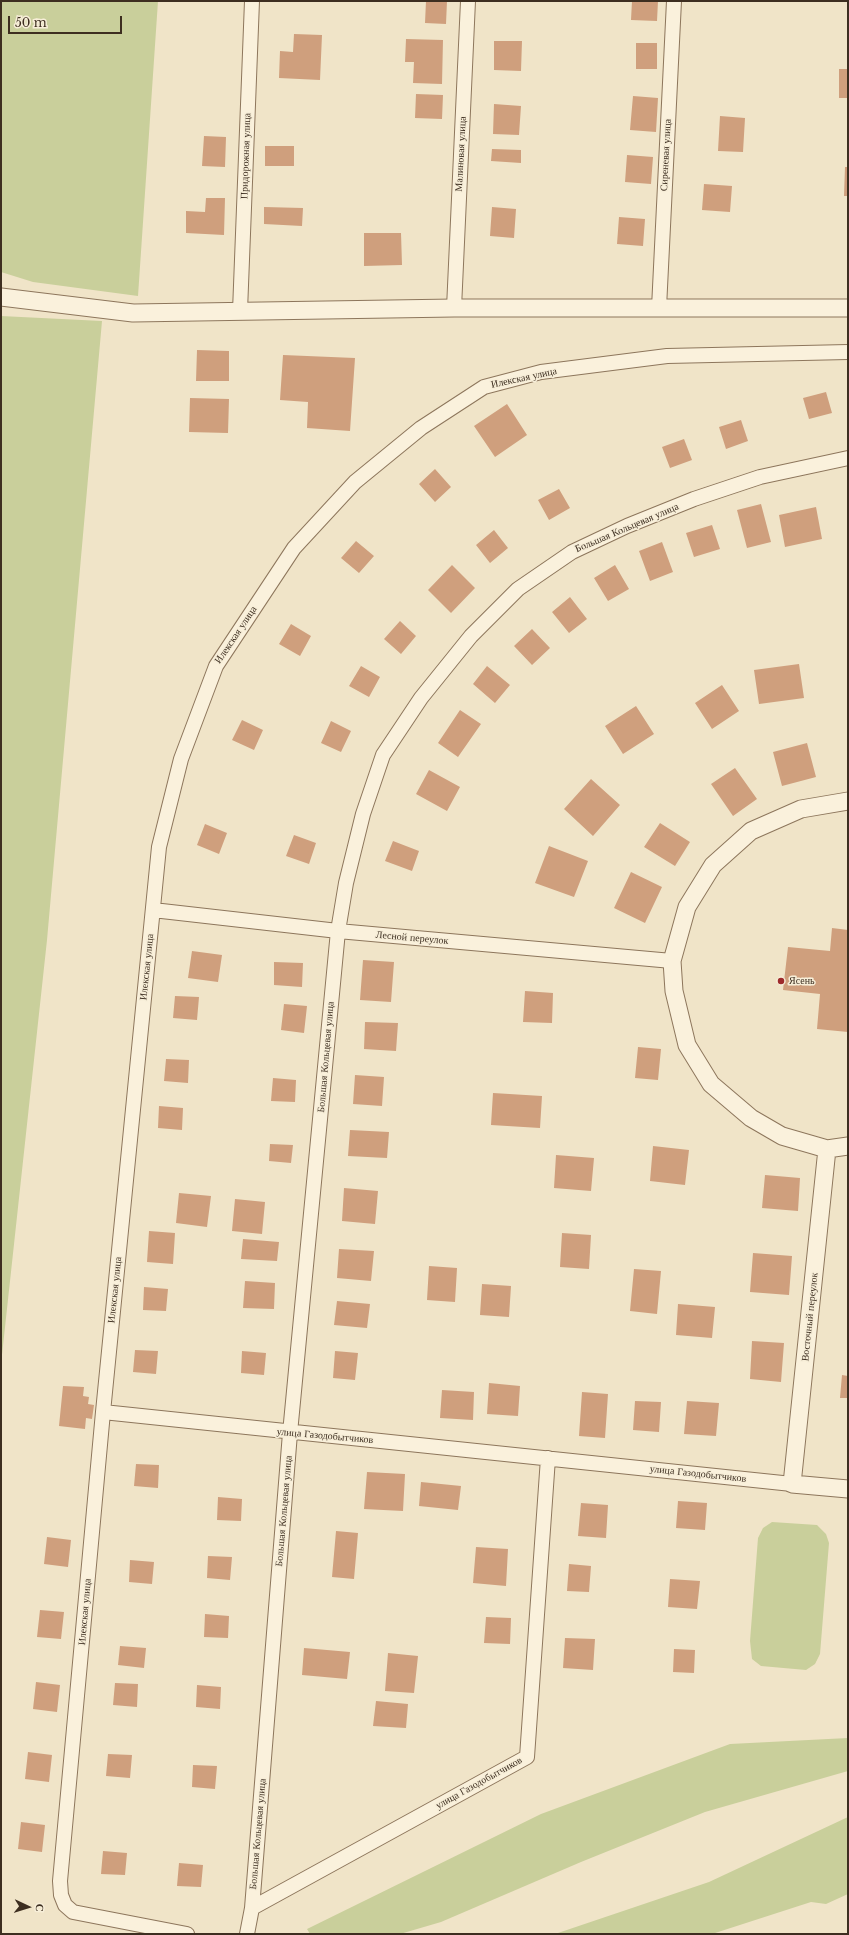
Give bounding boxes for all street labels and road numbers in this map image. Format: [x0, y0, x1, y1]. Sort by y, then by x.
street label: Придорожная улица [238, 113, 254, 199]
street label: Малиновая улица [453, 116, 469, 192]
street label: Сиреневая улица [658, 119, 674, 191]
street label: Илекская улица [490, 365, 558, 391]
street label: Большая Кольцевая улица [573, 501, 681, 555]
street label: Илекская улица [212, 604, 260, 666]
street label: Лесной переулок [375, 929, 449, 947]
street label: Илекская улица [138, 933, 156, 1001]
street label: Большая Кольцевая улица [315, 1001, 337, 1113]
street label: Илекская улица [106, 1256, 124, 1324]
street label: Восточный переулок [799, 1272, 821, 1362]
street label: улица Газодобытчиков [276, 1426, 374, 1446]
street label: Большая Кольцевая улица [273, 1455, 295, 1567]
street label: улица Газодобытчиков [649, 1463, 747, 1485]
street label: Илекская улица [76, 1578, 94, 1646]
street label: улица Газодобытчиков [434, 1754, 524, 1812]
street label: Большая Кольцевая улица [247, 1778, 269, 1890]

